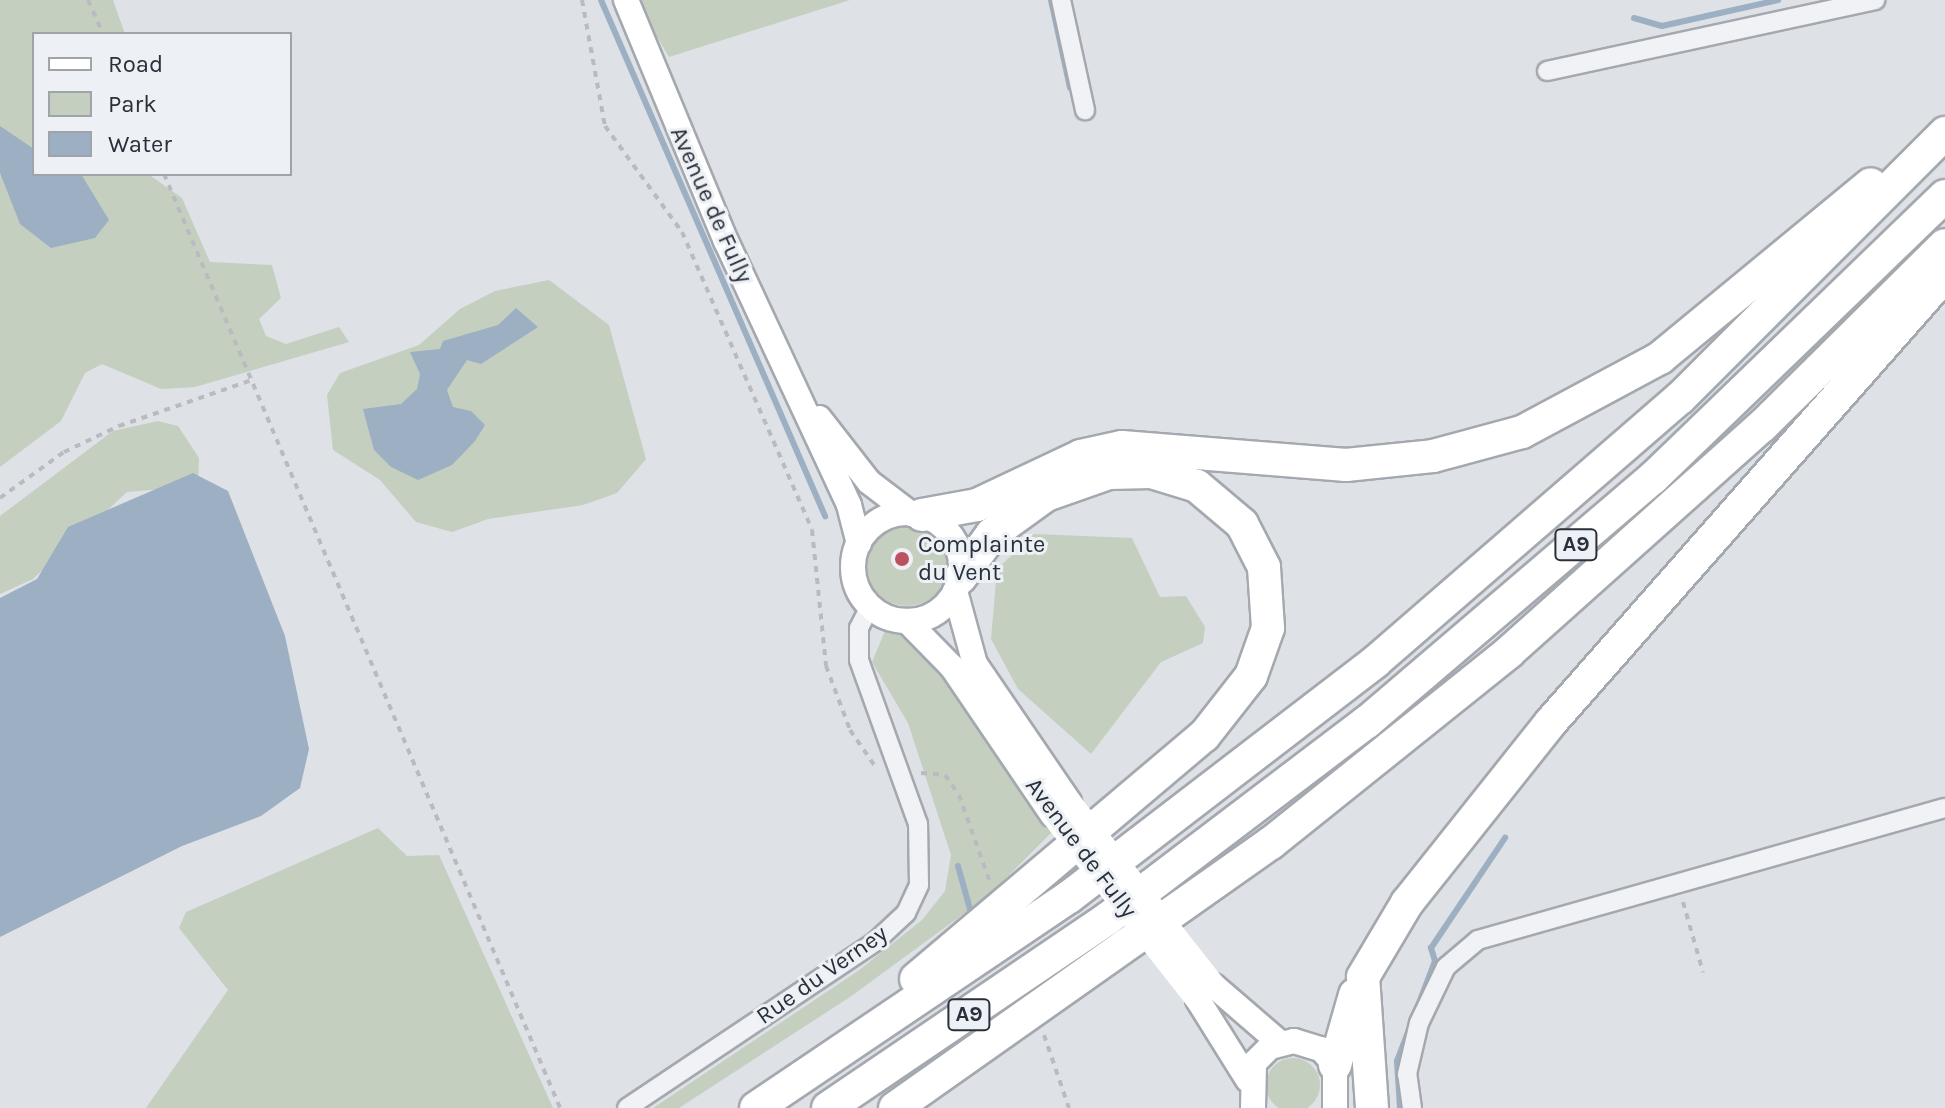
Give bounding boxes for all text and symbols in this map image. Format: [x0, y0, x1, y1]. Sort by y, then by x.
legend [32, 32, 292, 176]
text: Road [108, 50, 163, 78]
text: Park [108, 90, 157, 118]
street label: Avenue de Fully [664, 122, 758, 288]
text: Water [108, 130, 172, 158]
road number: A9 [1554, 527, 1598, 563]
place label: Complainte du Vent [918, 531, 1045, 587]
marker: Complainte du Vent [893, 550, 911, 568]
street label: Avenue de Fully [1019, 772, 1143, 924]
street label: Rue du Verney [751, 919, 893, 1031]
road number: A9 [947, 997, 991, 1033]

